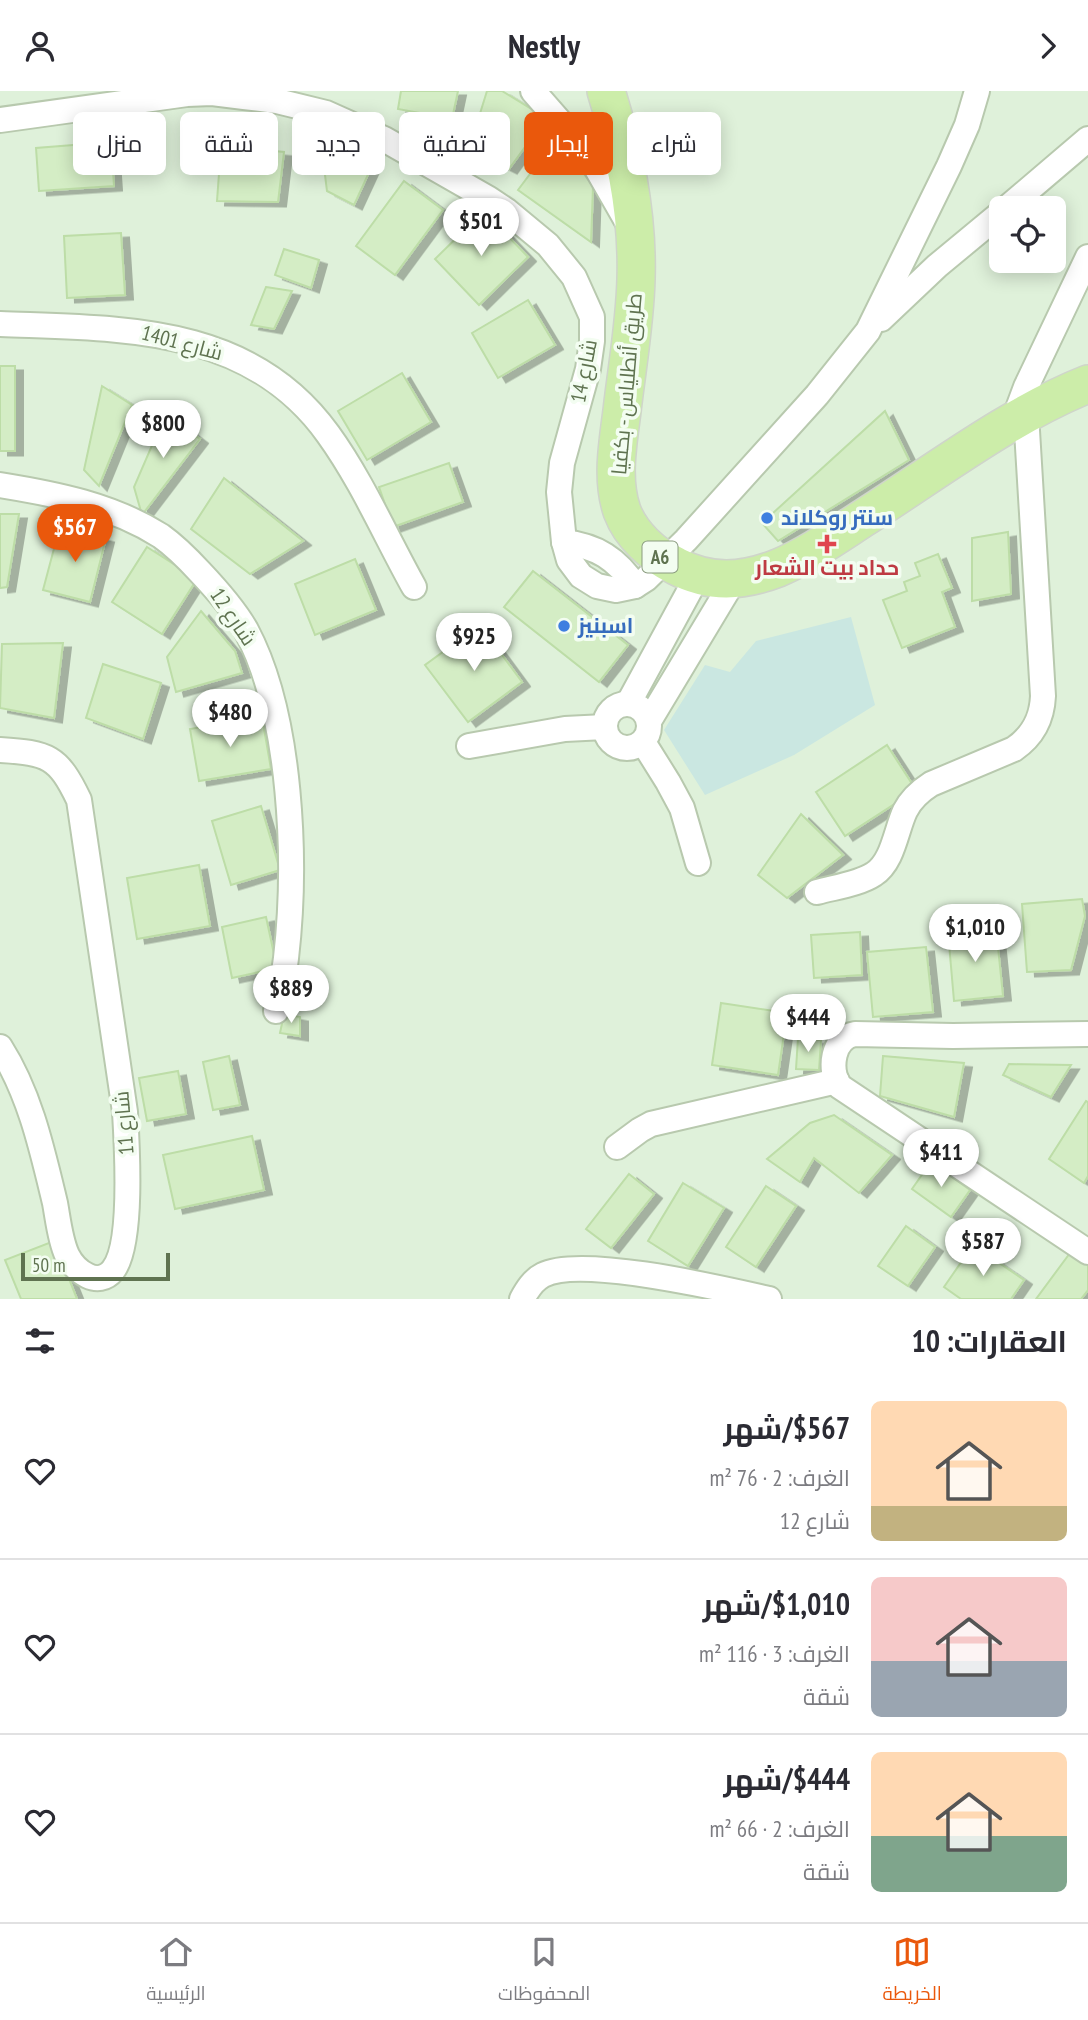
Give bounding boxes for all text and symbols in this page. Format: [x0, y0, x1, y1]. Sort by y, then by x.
text: Nestly [508, 25, 580, 67]
icon: person [21, 27, 59, 65]
icon: forward [1029, 27, 1067, 65]
chip: منزل [73, 112, 166, 175]
chip: شقة [180, 112, 278, 175]
chip: جديد [292, 112, 385, 175]
chip: تصفية [399, 112, 510, 175]
chip: إيجار [524, 112, 613, 175]
chip: شراء [627, 112, 721, 175]
map controls [989, 196, 1066, 273]
button: locate [989, 196, 1066, 273]
pin: $501 [440, 199, 522, 258]
text: $501 [459, 206, 503, 235]
street label: طريق أنطلياس - بكفيا [605, 292, 648, 476]
street label: شارع 1401 [138, 319, 226, 367]
street label: شارع 14 [564, 337, 604, 405]
pin: $800 [122, 401, 204, 460]
text: $800 [141, 408, 185, 437]
place label: سنتر روكلاند [781, 504, 893, 531]
pin: $567 [34, 505, 116, 564]
marker: سنتر روكلاند [759, 510, 775, 526]
text: $567 [53, 512, 97, 541]
marker: حداد بيت الشعار [819, 536, 835, 552]
road number: A6 [642, 541, 678, 572]
place label: حداد بيت الشعار [754, 554, 899, 581]
street label: شارع 12 [203, 583, 263, 651]
place label: اسبنيز [577, 612, 633, 639]
pin: $925 [433, 613, 515, 673]
marker: اسبنيز [556, 618, 572, 634]
text: $925 [452, 621, 496, 650]
pin: $480 [189, 689, 271, 749]
text: $480 [208, 697, 252, 726]
pin: $1,010 [918, 905, 1032, 964]
text: $1,010 [945, 912, 1005, 941]
pin: $889 [250, 965, 332, 1025]
text: $889 [269, 973, 313, 1002]
pin: $444 [767, 995, 849, 1054]
text: $444 [786, 1002, 830, 1031]
street label: شارع 11 [107, 1090, 141, 1156]
pin: $411 [900, 1129, 982, 1189]
text: $411 [919, 1137, 963, 1166]
pin: $587 [942, 1219, 1024, 1278]
text: $587 [961, 1226, 1005, 1255]
scale bar [21, 1250, 170, 1282]
text: 50 m [32, 1253, 66, 1277]
text: العقارات: 10 [911, 1321, 1067, 1360]
icon: filters [21, 1322, 59, 1360]
text: $567/شهر [723, 1408, 850, 1447]
icon: home [927, 1429, 1011, 1513]
icon: heart [21, 1452, 59, 1490]
text: الغرف: 2 · 76 m² [709, 1463, 850, 1492]
text: شارع 12 [780, 1506, 850, 1535]
text: $1,010/شهر [703, 1584, 850, 1623]
icon: home [927, 1605, 1011, 1689]
icon: heart [21, 1628, 59, 1666]
text: الغرف: 3 · 116 m² [699, 1639, 850, 1668]
text: شقة [803, 1682, 850, 1711]
text: $444/شهر [723, 1759, 850, 1798]
icon: home [927, 1780, 1011, 1864]
icon: heart [21, 1803, 59, 1841]
text: الغرف: 2 · 66 m² [709, 1814, 850, 1843]
text: شقة [803, 1857, 850, 1886]
tab: الرئيسية [146, 1933, 206, 2011]
tab: المحفوظات [498, 1933, 590, 2011]
tab: الخريطة [883, 1933, 942, 2011]

